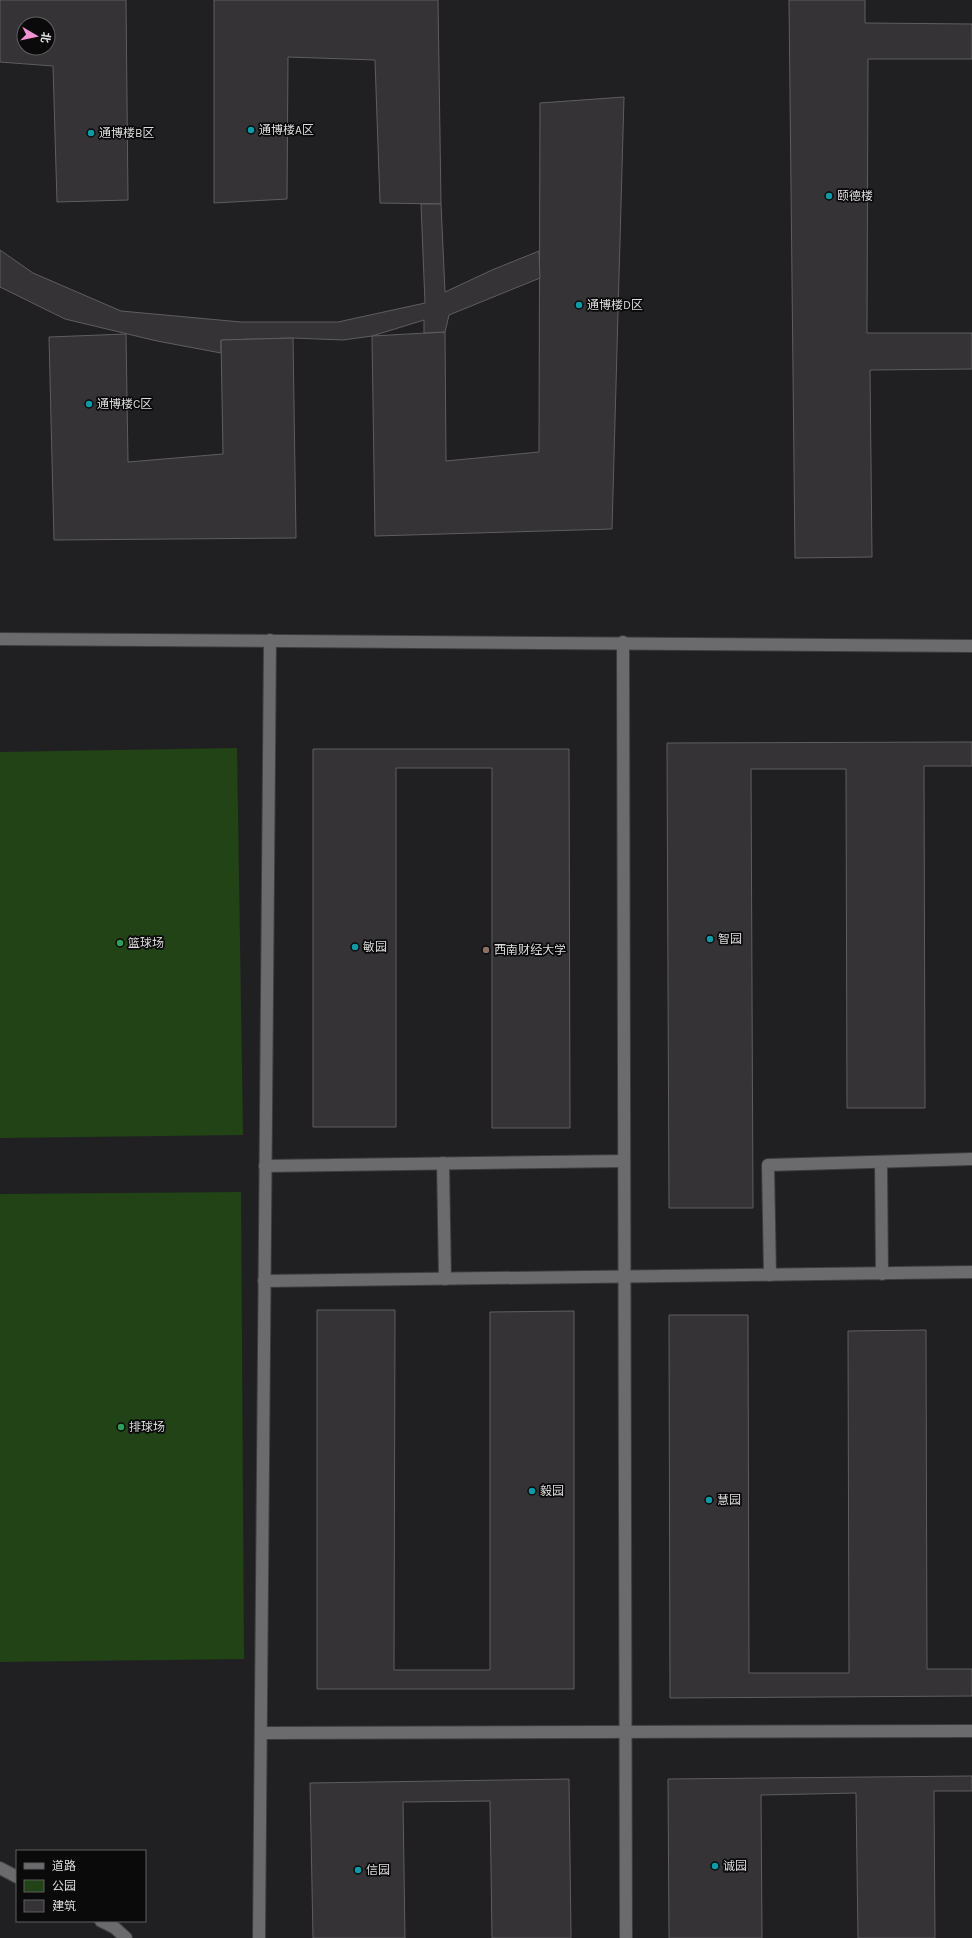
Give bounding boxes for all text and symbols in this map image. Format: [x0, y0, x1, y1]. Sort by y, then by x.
north arrow [16, 16, 56, 56]
text: 北 [38, 31, 53, 44]
place label: 通博楼A区 [259, 123, 314, 137]
marker: 通博楼A区 [246, 125, 256, 135]
place label: 通博楼B区 [99, 126, 154, 140]
marker: 通博楼B区 [86, 128, 96, 138]
place label: 颐德楼 [837, 189, 873, 203]
marker: 颐德楼 [824, 191, 834, 201]
place label: 通博楼D区 [587, 298, 643, 312]
marker: 通博楼D区 [574, 300, 584, 310]
place label: 通博楼C区 [97, 397, 152, 411]
marker: 通博楼C区 [84, 399, 94, 409]
place label: 智园 [718, 932, 742, 946]
marker: 智园 [705, 934, 715, 944]
place label: 篮球场 [128, 936, 164, 950]
marker: 篮球场 [115, 938, 125, 948]
place label: 敏园 [363, 940, 387, 954]
marker: 敏园 [350, 942, 360, 952]
place label: 西南财经大学 [494, 943, 566, 957]
marker: 西南财经大学 [481, 945, 491, 955]
place label: 排球场 [129, 1420, 165, 1434]
marker: 排球场 [116, 1422, 126, 1432]
place label: 毅园 [540, 1484, 564, 1498]
marker: 毅园 [527, 1486, 537, 1496]
place label: 慧园 [717, 1493, 741, 1507]
marker: 慧园 [704, 1495, 714, 1505]
legend [16, 1850, 146, 1922]
text: 道路 [52, 1859, 76, 1873]
place label: 诚园 [723, 1859, 747, 1873]
marker: 诚园 [710, 1861, 720, 1871]
place label: 信园 [366, 1863, 390, 1877]
marker: 信园 [353, 1865, 363, 1875]
text: 公园 [52, 1879, 76, 1893]
text: 建筑 [52, 1899, 76, 1913]

